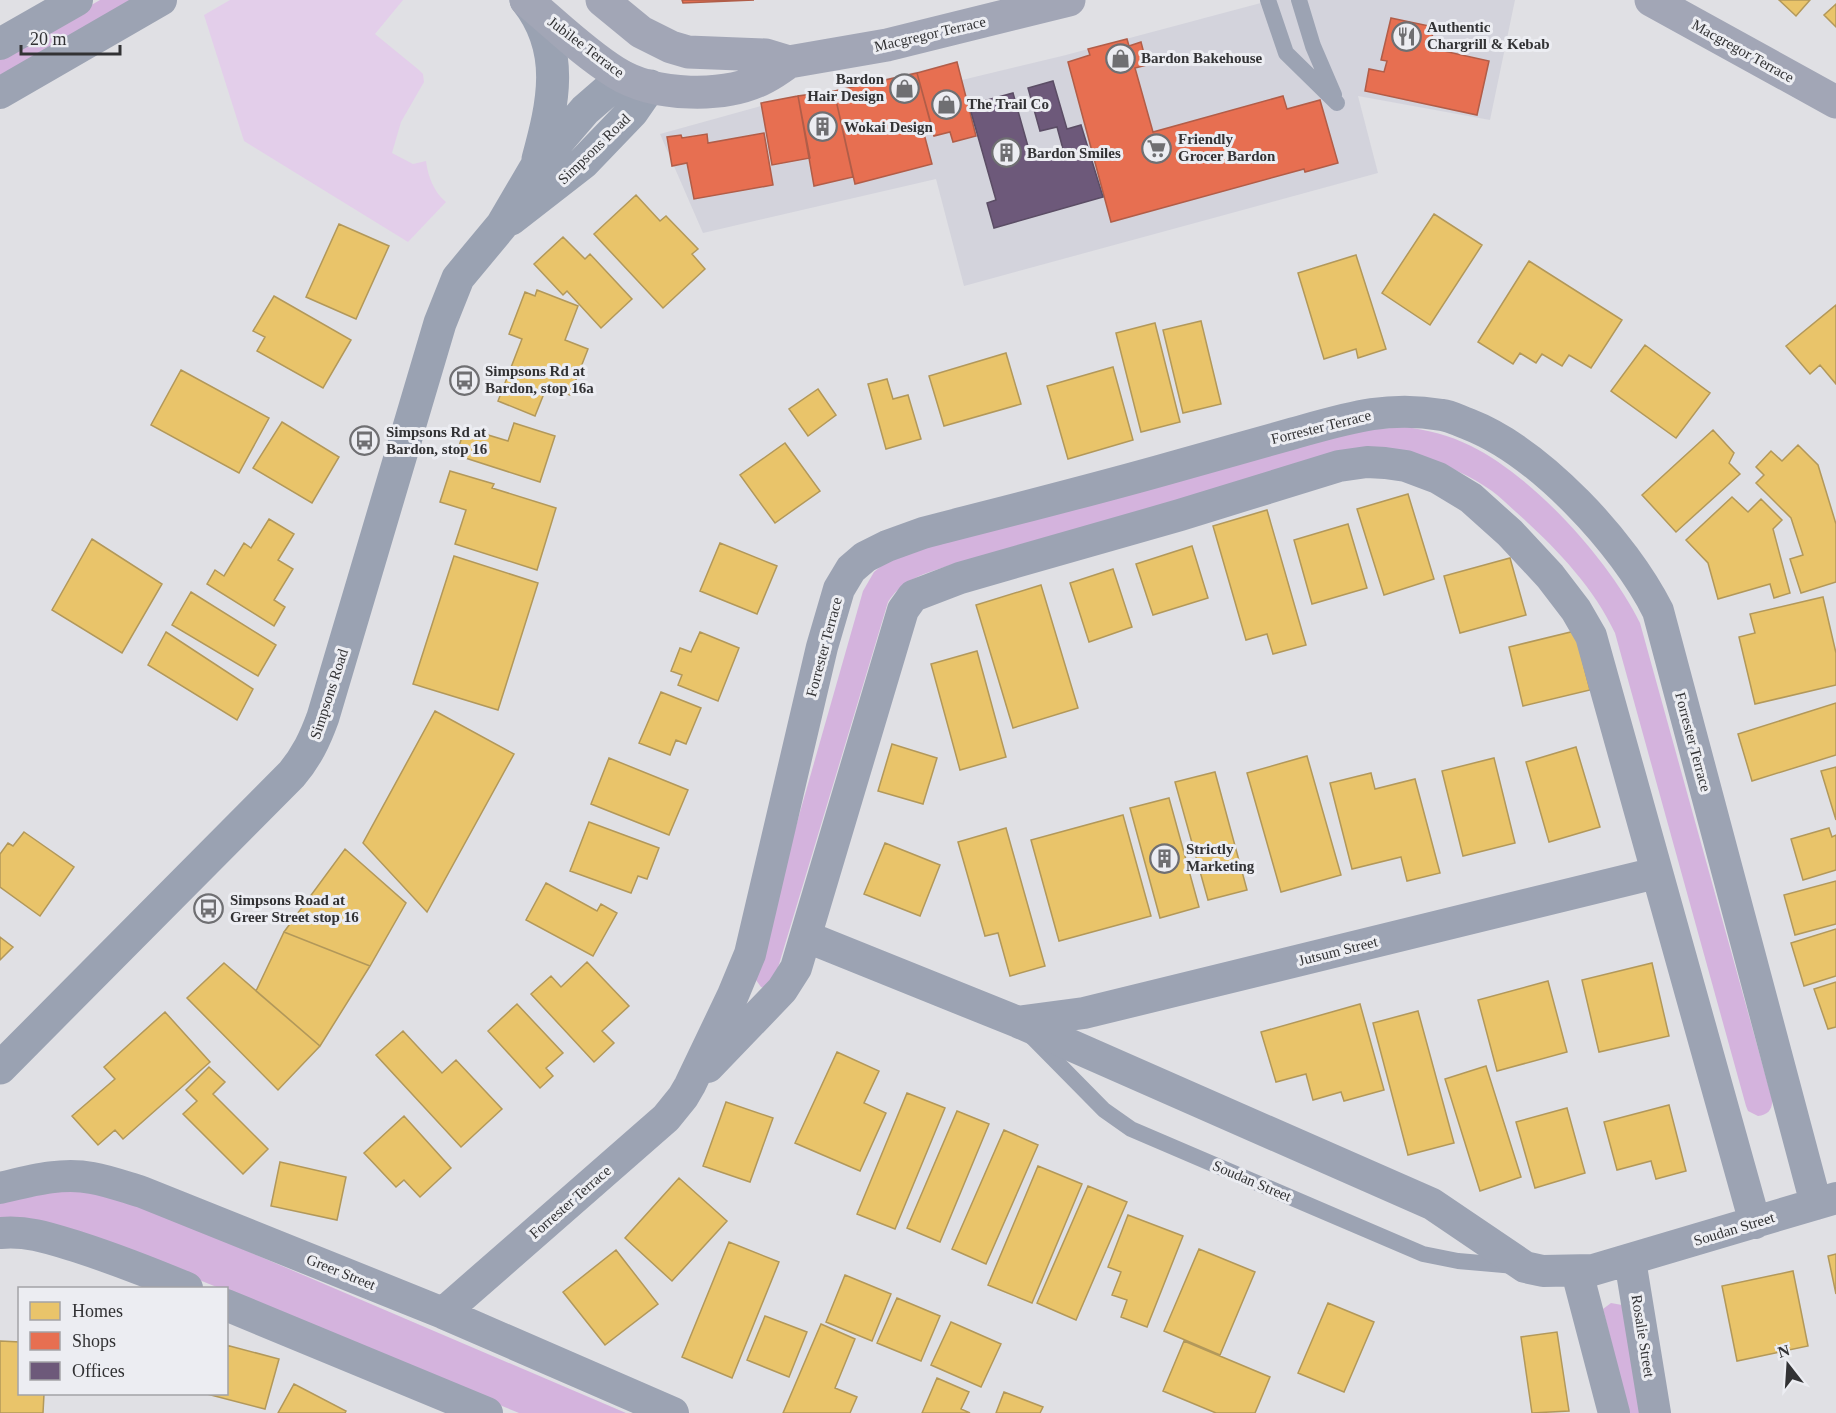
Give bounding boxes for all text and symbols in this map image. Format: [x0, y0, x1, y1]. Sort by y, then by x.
street label: Jubilee Terrace [545, 13, 627, 81]
street label: Macgregor Terrace [873, 13, 988, 55]
street label: Macgregor Terrace [1689, 16, 1797, 86]
scale bar [21, 18, 120, 56]
place label: Authentic Chargrill & Kebab [1427, 19, 1550, 52]
restaurant icon: Authentic Chargrill & Kebab [1390, 20, 1422, 52]
text: 20 m [30, 29, 67, 49]
shop icon: Bardon Bakehouse [1104, 42, 1136, 74]
place label: Bardon Bakehouse [1141, 50, 1263, 66]
place label: Bardon Hair Design [807, 71, 885, 104]
shop icon: Bardon Hair Design [889, 72, 921, 104]
shop icon: The Trail Co [930, 88, 962, 120]
place label: The Trail Co [967, 96, 1049, 112]
street label: Simpsons Road [555, 110, 634, 187]
building icon: Wokai Design [807, 111, 839, 143]
place label: Wokai Design [844, 119, 933, 135]
place label: Friendly Grocer Bardon [1178, 131, 1276, 164]
supermarket icon: Friendly Grocer Bardon [1141, 132, 1173, 164]
building icon: Bardon Smiles [990, 137, 1022, 169]
place label: Bardon Smiles [1027, 145, 1121, 161]
place label: Simpsons Rd at Bardon, stop 16a [485, 363, 594, 396]
bus stop icon: Simpsons Rd at Bardon, stop 16a [448, 364, 480, 396]
street label: Forrester Terrace [1269, 407, 1373, 447]
place label: Simpsons Rd at Bardon, stop 16 [386, 424, 488, 457]
bus stop icon: Simpsons Rd at Bardon, stop 16 [349, 425, 381, 457]
street label: Forrester Terrace [803, 595, 845, 699]
street label: Simpsons Road [307, 646, 351, 741]
street label: Forrester Terrace [1672, 690, 1714, 794]
place label: Strictly Marketing [1186, 841, 1255, 874]
building icon: Strictly Marketing [1149, 842, 1181, 874]
place label: Simpsons Road at Greer Street stop 16 [230, 892, 359, 925]
bus stop icon: Simpsons Road at Greer Street stop 16 [193, 893, 225, 925]
street label: Jutsum Street [1297, 933, 1380, 969]
street label: Soudan Street [1210, 1157, 1294, 1205]
street label: Forrester Terrace [526, 1162, 614, 1242]
street label: Soudan Street [1692, 1209, 1777, 1249]
street label: Greer Street [304, 1251, 379, 1293]
legend [18, 1287, 228, 1395]
street label: Rosalie Street [1629, 1293, 1658, 1379]
text: Homes [72, 1301, 123, 1321]
text: Shops [72, 1331, 116, 1351]
north arrow [1758, 1335, 1818, 1395]
text: N [1776, 1341, 1792, 1361]
text: Offices [72, 1361, 125, 1381]

